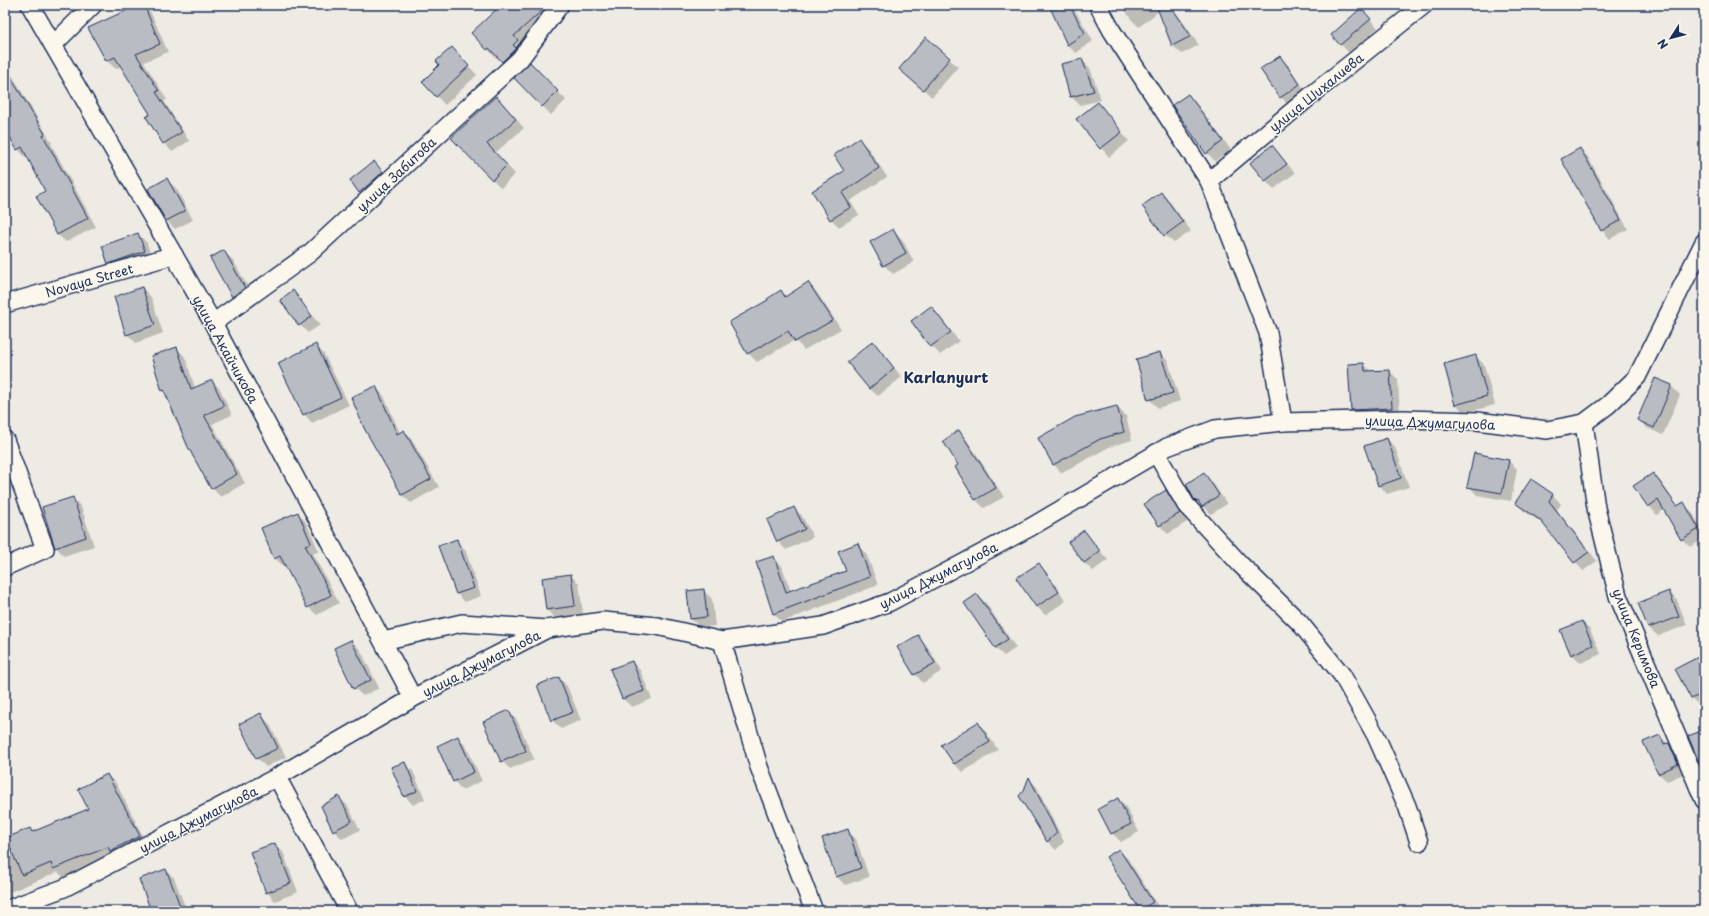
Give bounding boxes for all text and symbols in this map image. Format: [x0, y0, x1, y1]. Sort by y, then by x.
north arrow [1651, 18, 1691, 58]
text: N [1653, 35, 1672, 53]
street label: улица Шихалиева [1265, 47, 1368, 136]
street label: улица Забитова [352, 132, 441, 216]
street label: Novaya Street [43, 258, 135, 302]
street label: улица Акайчикова [188, 292, 264, 407]
district label: Karlanyurt [903, 365, 989, 388]
street label: улица Джумагулова [1364, 410, 1496, 434]
street label: улица Джумагулова [876, 537, 1001, 613]
street label: улица Керимова [1608, 585, 1666, 691]
street label: улица Джумагулова [419, 625, 544, 701]
street label: улица Джумагулова [136, 781, 261, 857]

